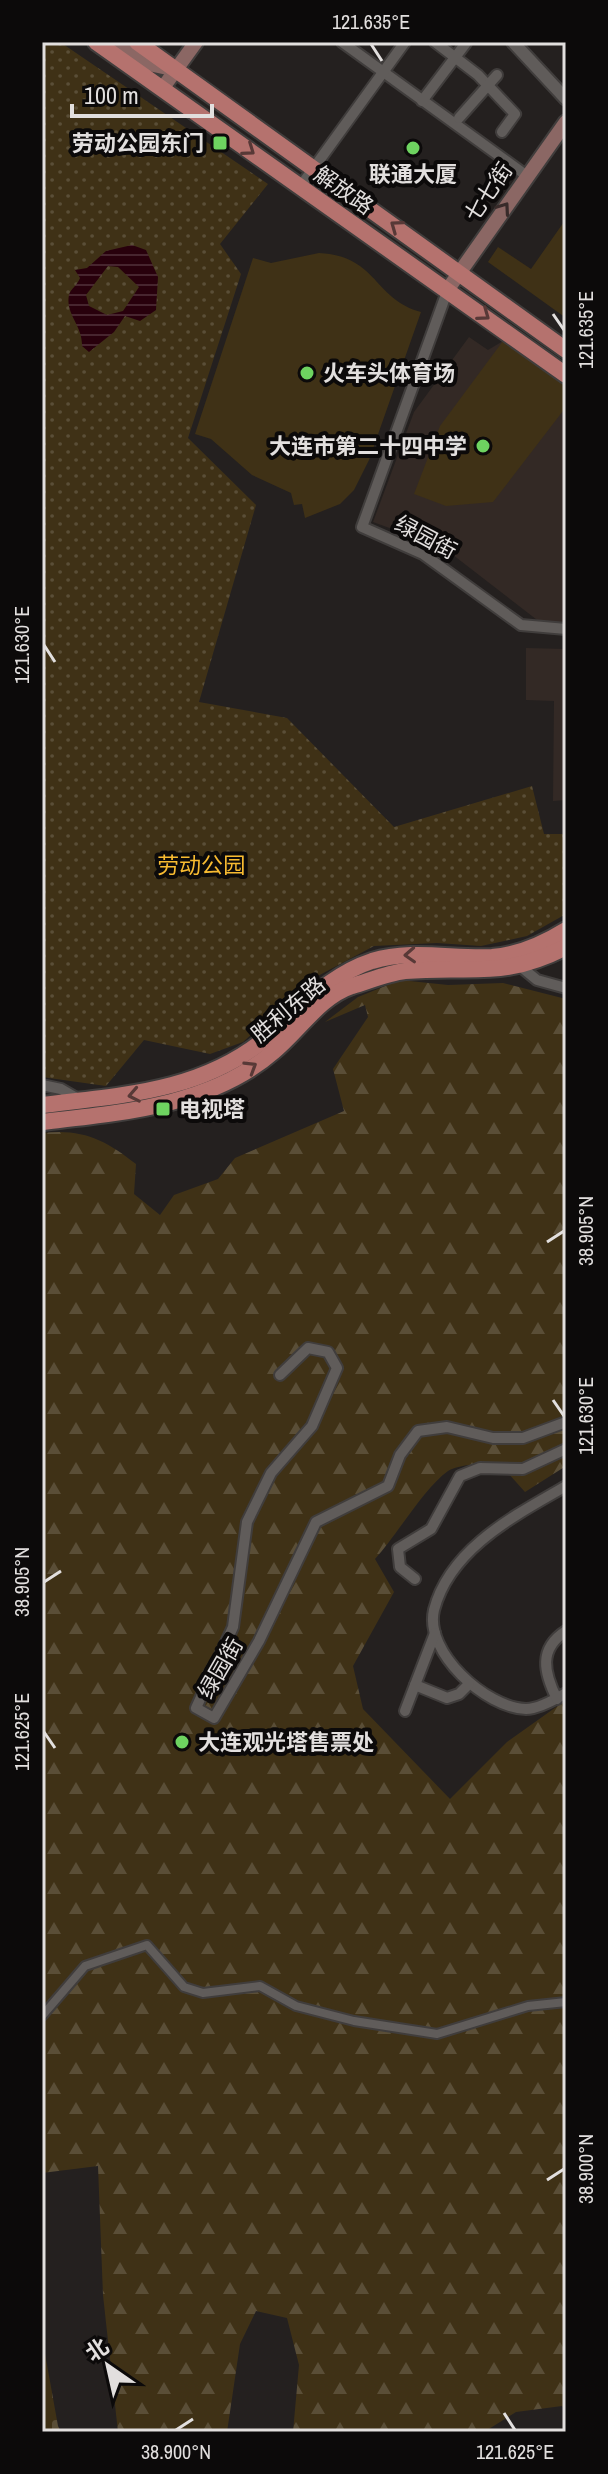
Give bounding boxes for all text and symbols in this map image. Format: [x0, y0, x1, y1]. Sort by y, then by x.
text: 121.635°E [332, 8, 410, 35]
scale bar [72, 68, 212, 118]
text: 100 m [84, 79, 139, 111]
place label: 劳动公园东门 [72, 128, 204, 158]
marker: 劳动公园东门 [211, 134, 229, 152]
marker: 联通大厦 [404, 139, 422, 157]
one-way arrow [240, 140, 254, 155]
street label: 七七街 [457, 156, 519, 228]
street label: 解放路 [308, 159, 380, 221]
place label: 联通大厦 [369, 159, 457, 189]
one-way arrow [494, 202, 509, 216]
one-way arrow [391, 221, 405, 236]
text: 121.635°E [572, 291, 599, 369]
one-way arrow [476, 306, 490, 320]
place label: 火车头体育场 [323, 358, 455, 388]
marker: 火车头体育场 [298, 364, 316, 382]
place label: 大连市第二十四中学 [269, 431, 467, 461]
marker: 大连市第二十四中学 [474, 437, 492, 455]
street label: 绿园街 [390, 508, 462, 566]
text: 121.630°E [8, 606, 35, 684]
park label: 劳动公园 [157, 850, 245, 880]
one-way arrow [403, 946, 416, 963]
street label: 胜利东路 [245, 969, 331, 1049]
one-way arrow [242, 1062, 256, 1077]
one-way arrow [128, 1085, 141, 1102]
place label: 电视塔 [179, 1094, 245, 1124]
marker: 电视塔 [154, 1100, 172, 1118]
text: 38.905°N [572, 1196, 599, 1266]
text: 121.630°E [572, 1377, 599, 1455]
text: 38.905°N [8, 1547, 35, 1617]
street label: 绿园街 [191, 1632, 249, 1704]
text: 121.625°E [8, 1693, 35, 1771]
place label: 大连观光塔售票处 [198, 1727, 374, 1757]
marker: 大连观光塔售票处 [173, 1733, 191, 1751]
text: 38.900°N [572, 2134, 599, 2204]
north arrow [68, 2326, 148, 2406]
text: 北 [79, 2331, 114, 2368]
text: 38.900°N [141, 2438, 211, 2465]
text: 121.625°E [476, 2438, 554, 2465]

